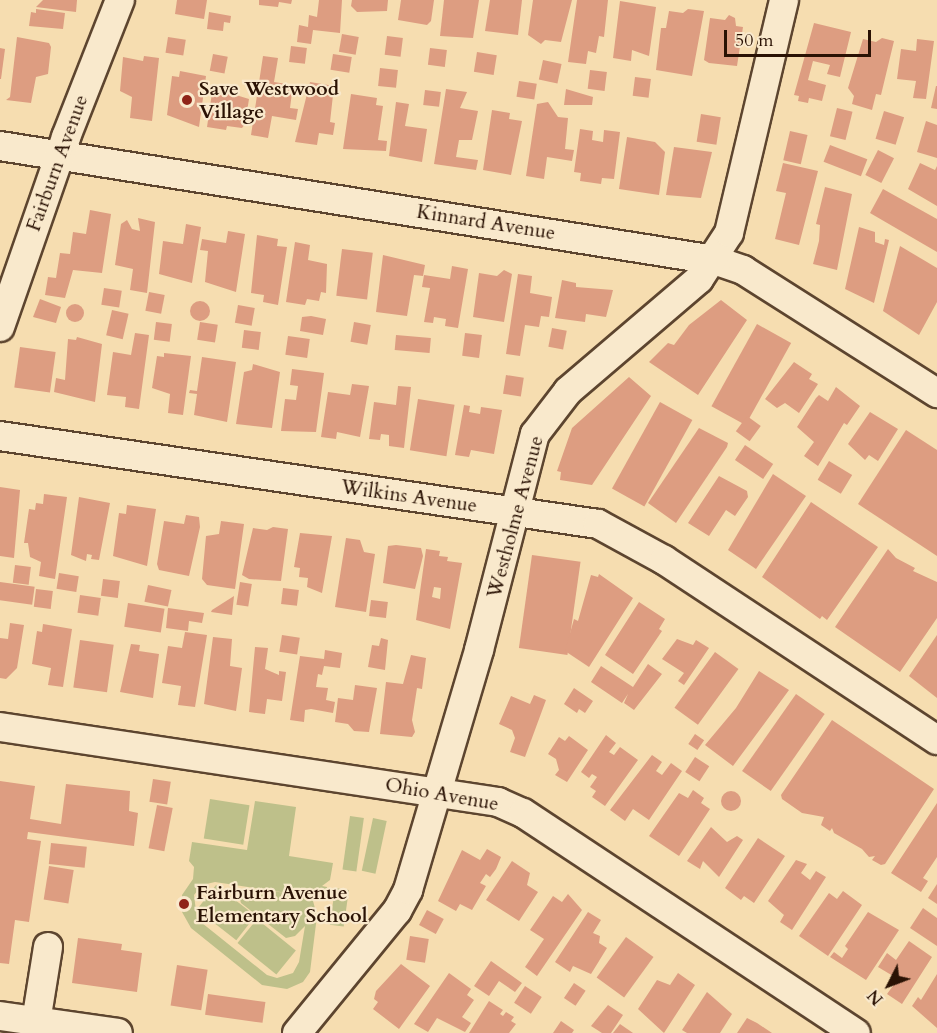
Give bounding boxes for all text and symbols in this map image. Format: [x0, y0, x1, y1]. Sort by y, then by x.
scale bar [727, 18, 874, 56]
text: 50 m [735, 28, 774, 53]
place label: Save Westwood Village [199, 77, 339, 124]
street label: Fairburn Avenue [21, 91, 93, 235]
marker: Save Westwood Village [180, 93, 194, 107]
street label: Kinnard Avenue [415, 199, 557, 245]
street label: Westholme Avenue [482, 433, 548, 601]
street label: Wilkins Avenue [339, 475, 479, 517]
street label: Ohio Avenue [383, 772, 501, 816]
place label: Fairburn Avenue Elementary School [196, 880, 368, 927]
marker: Fairburn Avenue Elementary School [177, 897, 191, 911]
north arrow [859, 955, 919, 1015]
text: N [863, 985, 888, 1010]

